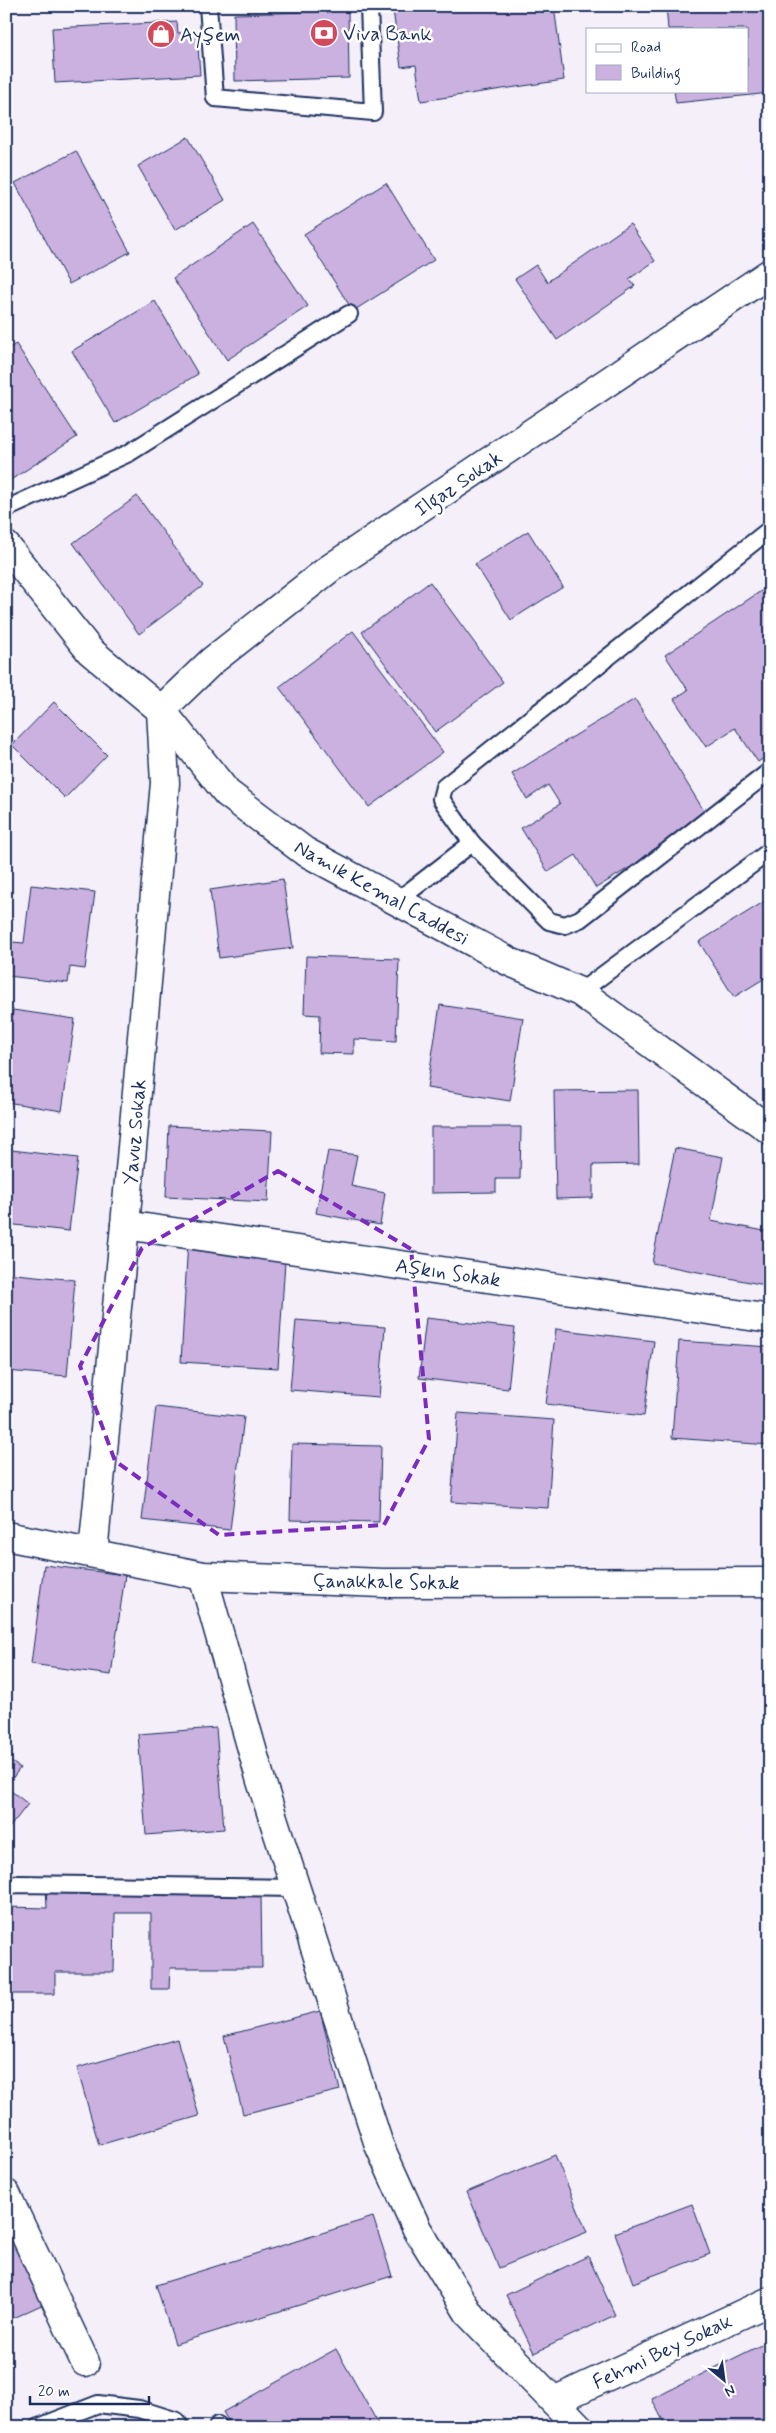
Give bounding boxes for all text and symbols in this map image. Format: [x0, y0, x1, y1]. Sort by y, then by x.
bank icon: Viva Bank [309, 18, 339, 48]
shop icon: Ayşem [146, 19, 176, 49]
place label: Viva Bank [343, 21, 432, 48]
place label: Ayşem [180, 22, 240, 49]
legend [586, 28, 748, 92]
text: Road [631, 38, 661, 58]
text: Building [631, 64, 681, 85]
street label: Ilgaz Sokak [410, 445, 509, 525]
street label: Namık Kemal Caddesi [289, 834, 473, 953]
street label: Yavuz Sokak [117, 1078, 154, 1186]
street label: Aşkın Sokak [394, 1253, 502, 1294]
street label: Çanakkale Sokak [312, 1568, 460, 1597]
street label: Fehmi Bey Sokak [588, 2308, 737, 2397]
north arrow [698, 2356, 748, 2406]
scale bar [30, 2373, 149, 2405]
text: N [721, 2380, 738, 2401]
text: 20 m [38, 2382, 70, 2402]

